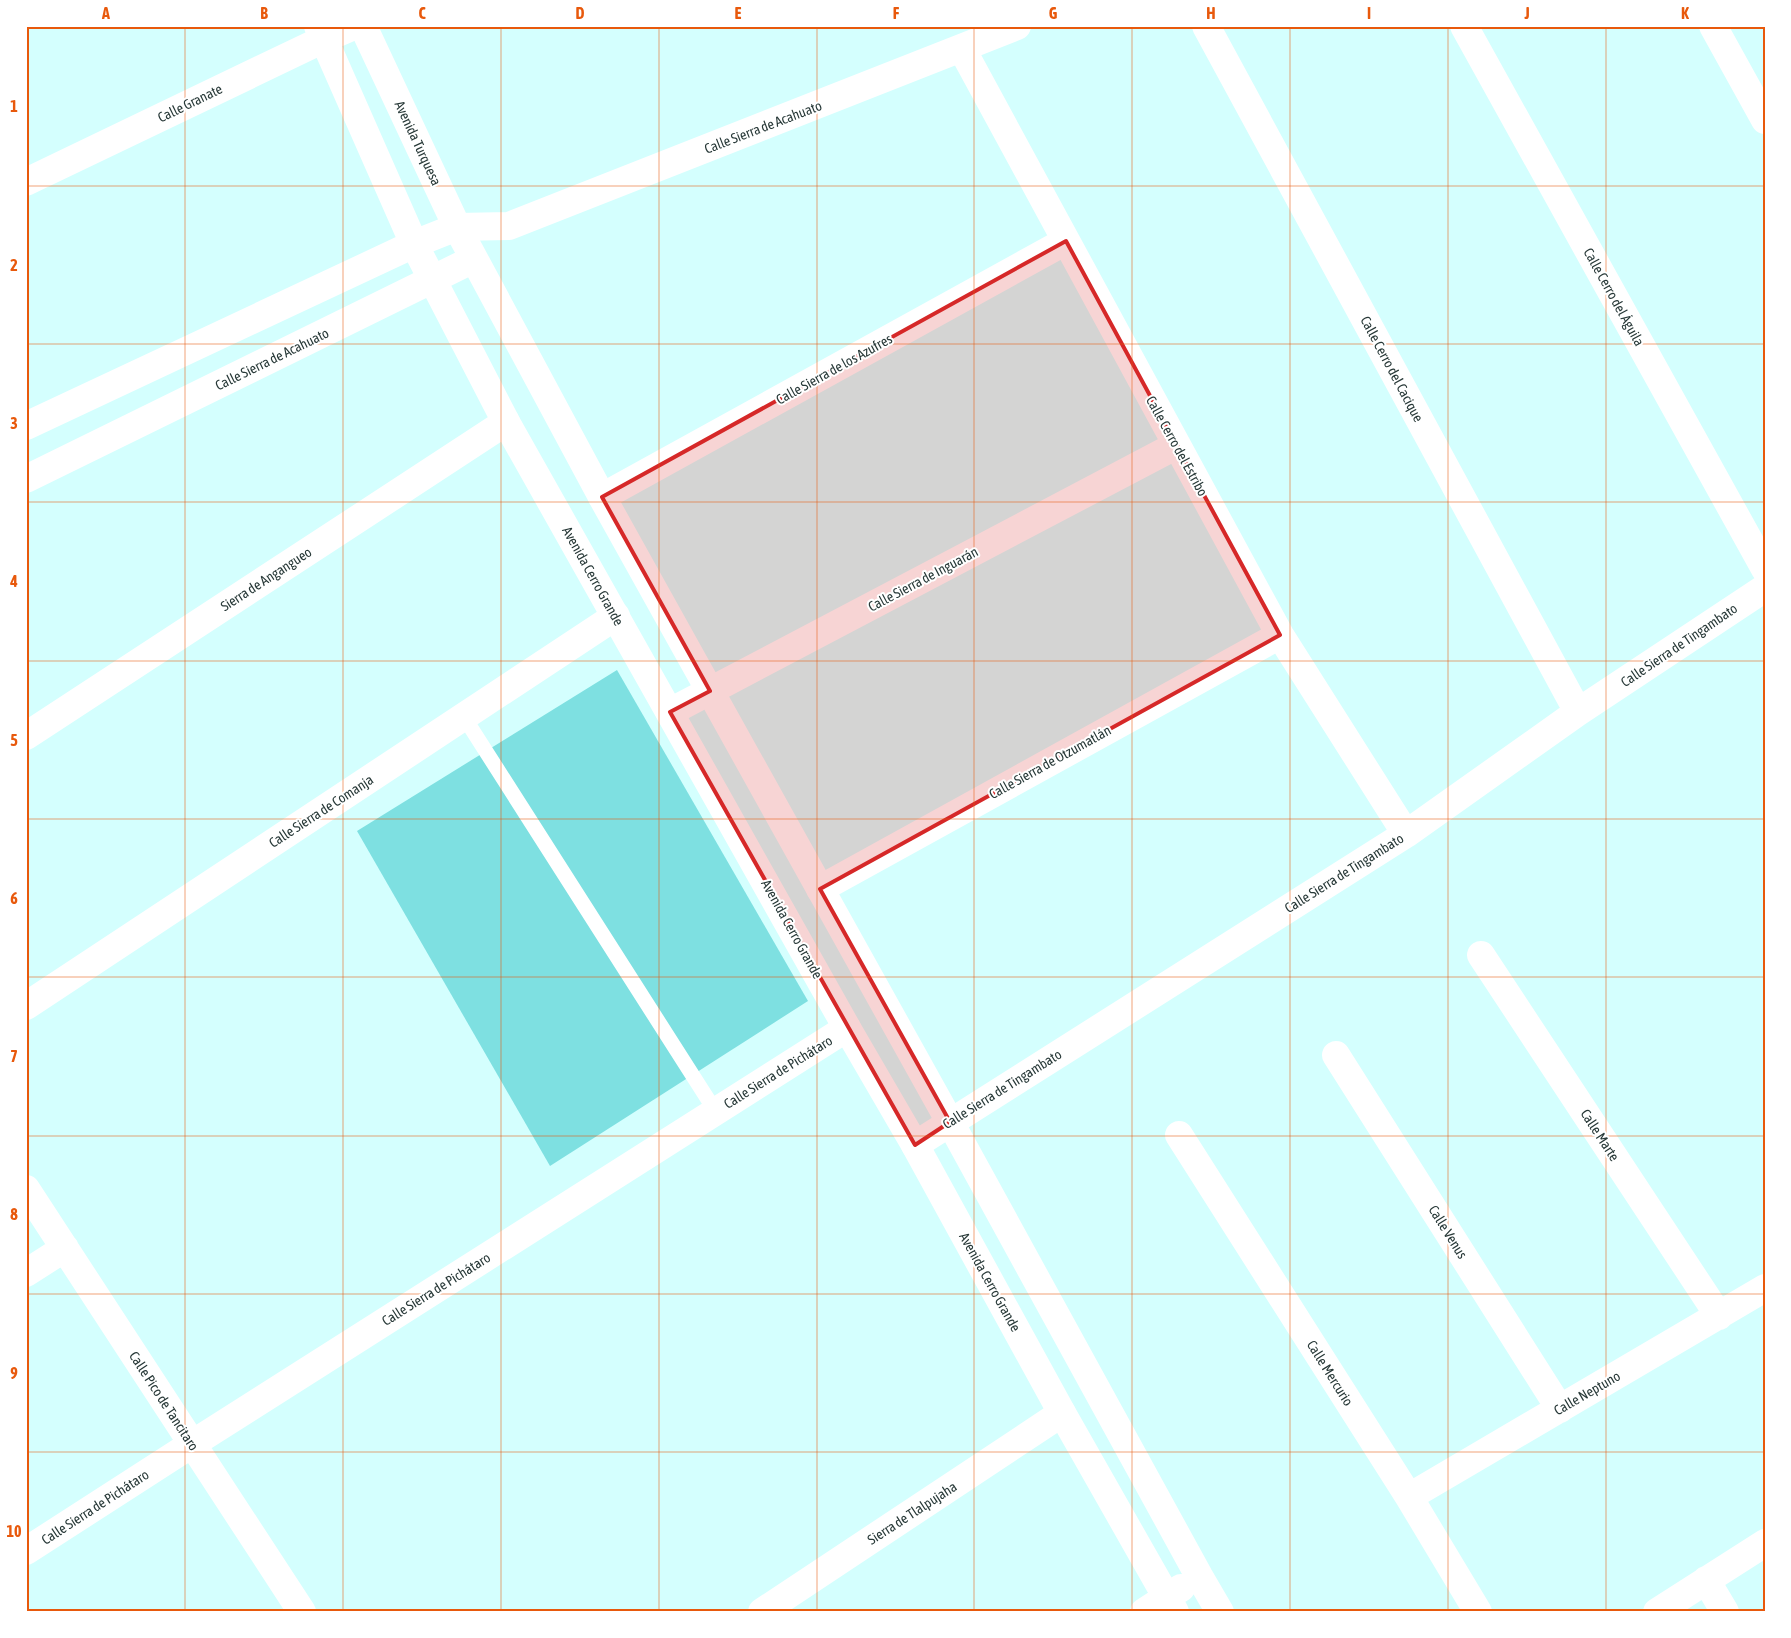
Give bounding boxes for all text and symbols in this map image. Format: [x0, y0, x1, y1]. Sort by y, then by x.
text: A [101, 4, 110, 22]
text: B [260, 4, 268, 22]
text: C [418, 4, 426, 22]
text: D [576, 4, 585, 22]
text: E [735, 4, 742, 22]
text: F [893, 4, 900, 22]
text: G [1049, 4, 1058, 22]
text: H [1206, 4, 1216, 22]
text: I [1367, 4, 1371, 22]
text: J [1523, 4, 1530, 22]
text: K [1681, 4, 1689, 22]
street label: Calle Granate [155, 81, 225, 125]
text: 1 [10, 97, 18, 115]
street label: Calle Sierra de Acahuato [702, 97, 824, 157]
street label: Avenida Turquesa [391, 98, 445, 188]
street label: Calle Cerro del Águila [1580, 245, 1648, 349]
text: 2 [10, 256, 18, 274]
street label: Calle Cerro del Cacique [1357, 313, 1427, 425]
street label: Calle Sierra de Acahuato [213, 325, 331, 393]
street label: Calle Sierra de los Azufres [773, 330, 895, 408]
street label: Calle Cerro del Estribo [1143, 393, 1211, 499]
text: 3 [10, 414, 18, 432]
street label: Avenida Cerro Grande [559, 524, 627, 628]
street label: Calle Sierra de Inguarán [865, 543, 981, 615]
street label: Sierra de Angangueo [218, 544, 314, 614]
text: 4 [9, 572, 18, 590]
street label: Calle Sierra de Tingambato [1618, 600, 1740, 690]
street label: Calle Sierra de Otzumatlán [986, 722, 1114, 802]
text: 5 [10, 731, 18, 749]
street label: Calle Sierra de Comanja [266, 771, 376, 851]
street label: Calle Sierra de Tingambato [1282, 830, 1406, 916]
street label: Avenida Cerro Grande [758, 877, 826, 981]
text: 6 [10, 889, 18, 907]
street label: Calle Sierra de Pichátaro [721, 1032, 835, 1112]
street label: Calle Sierra de Tingambato [940, 1046, 1064, 1132]
text: 7 [10, 1047, 18, 1065]
street label: Calle Marte [1577, 1106, 1623, 1164]
street label: Calle Venus [1425, 1202, 1471, 1262]
text: 8 [10, 1205, 18, 1223]
street label: Avenida Cerro Grande [956, 1230, 1024, 1334]
street label: Calle Sierra de Pichátaro [379, 1249, 493, 1329]
street label: Calle Mercurio [1304, 1337, 1356, 1409]
street label: Calle Pico de Tancitaro [126, 1348, 202, 1454]
text: 9 [10, 1364, 18, 1382]
street label: Calle Neptuno [1551, 1368, 1623, 1418]
street label: Calle Sierra de Pichátaro [38, 1466, 152, 1548]
street label: Sierra de Tlalpujaha [864, 1478, 960, 1548]
text: 10 [6, 1522, 22, 1540]

